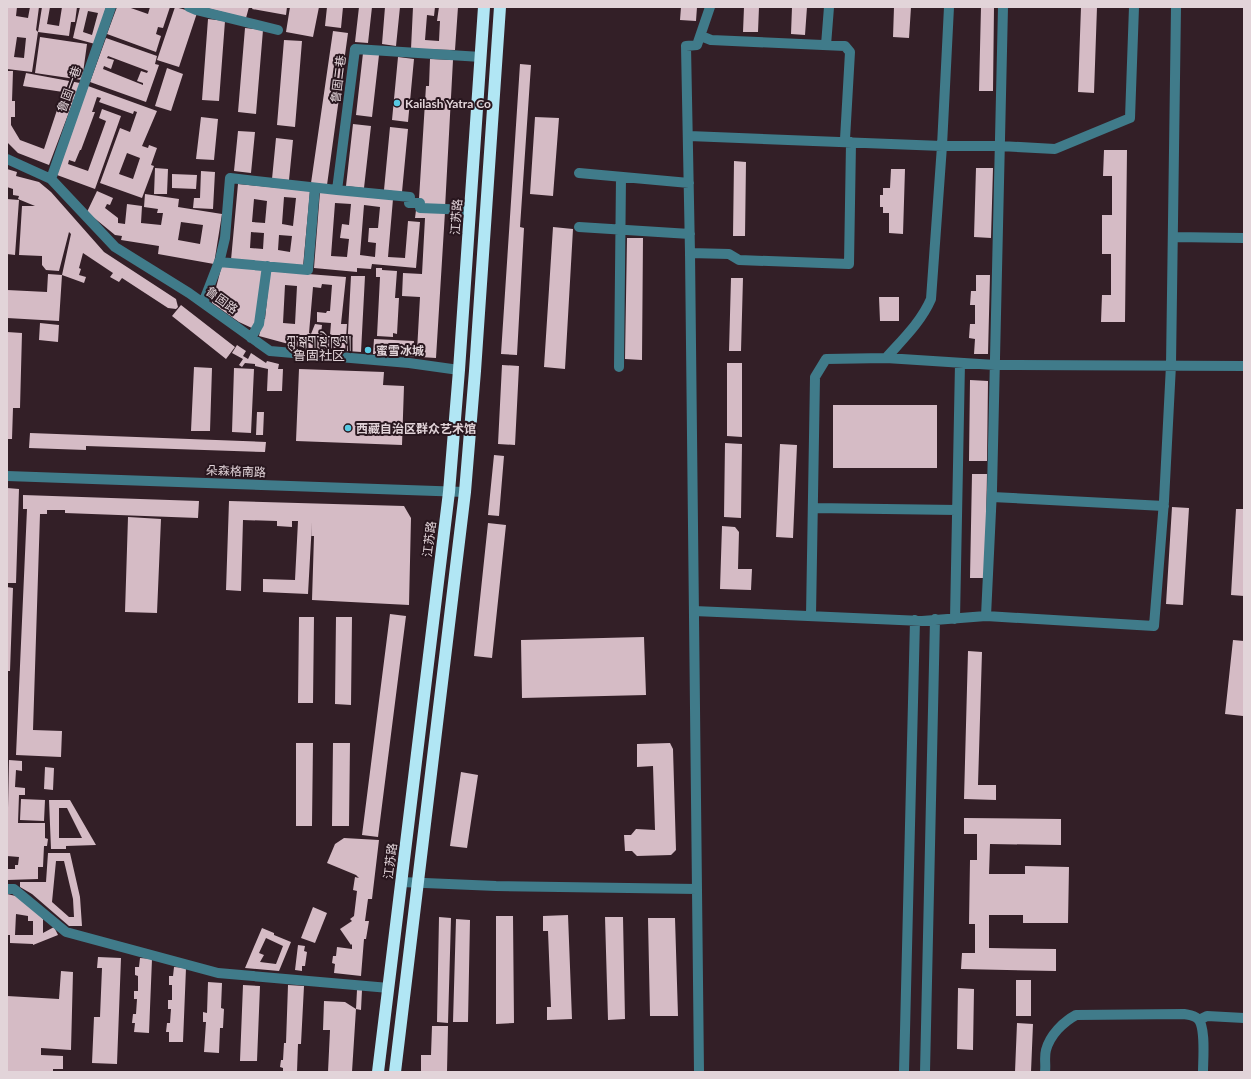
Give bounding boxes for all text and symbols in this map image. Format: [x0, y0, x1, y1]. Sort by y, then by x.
street label: 鲁固二巷 [328, 54, 348, 104]
street label: 鲁固一巷 [54, 64, 84, 114]
place label: Kailash Yatra Co [405, 96, 491, 111]
marker: Kailash Yatra Co [392, 98, 402, 108]
street label: 江苏路 [447, 199, 465, 235]
street label: 鲁固路 [203, 283, 241, 317]
district label: ཀླུ་སྒུག་སྡེ་ཁུལ། 鲁固社区 [287, 331, 352, 363]
place label: 蜜雪冰城 [376, 343, 424, 358]
marker: 蜜雪冰城 [363, 345, 373, 355]
place label: 西藏自治区群众艺术馆 [356, 421, 476, 436]
marker: 西藏自治区群众艺术馆 [343, 423, 353, 433]
street label: 朵森格南路 [206, 462, 266, 480]
street label: 江苏路 [419, 520, 439, 558]
street label: 江苏路 [380, 842, 400, 880]

